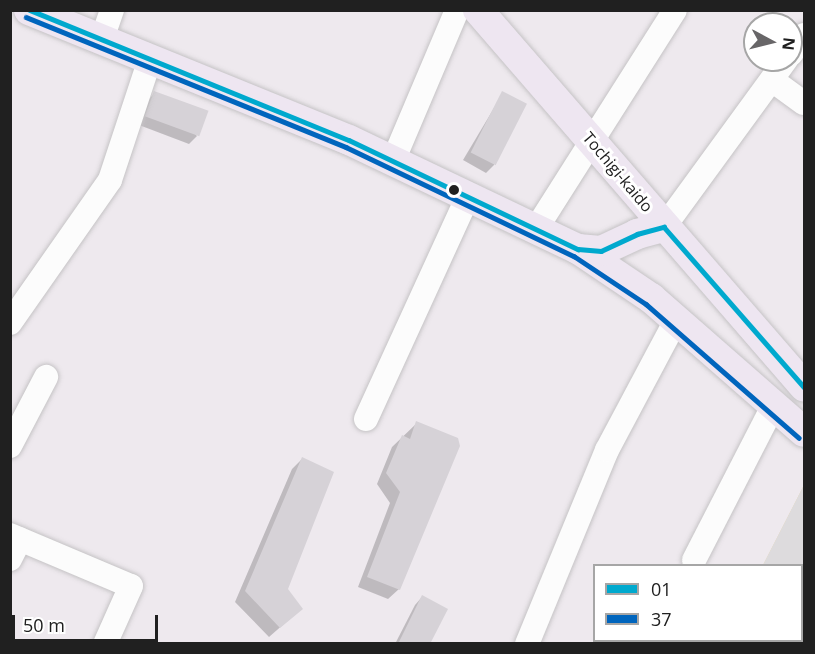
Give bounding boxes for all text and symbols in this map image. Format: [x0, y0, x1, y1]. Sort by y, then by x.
north arrow [743, 12, 803, 72]
text: N [777, 36, 801, 52]
street label: Tochigi-kaido [579, 128, 657, 216]
unlabelled marker [448, 184, 460, 196]
legend [593, 564, 803, 642]
text: 01 [651, 577, 672, 601]
scale bar [15, 603, 160, 641]
text: 37 [651, 607, 672, 631]
text: 50 m [23, 613, 65, 637]

